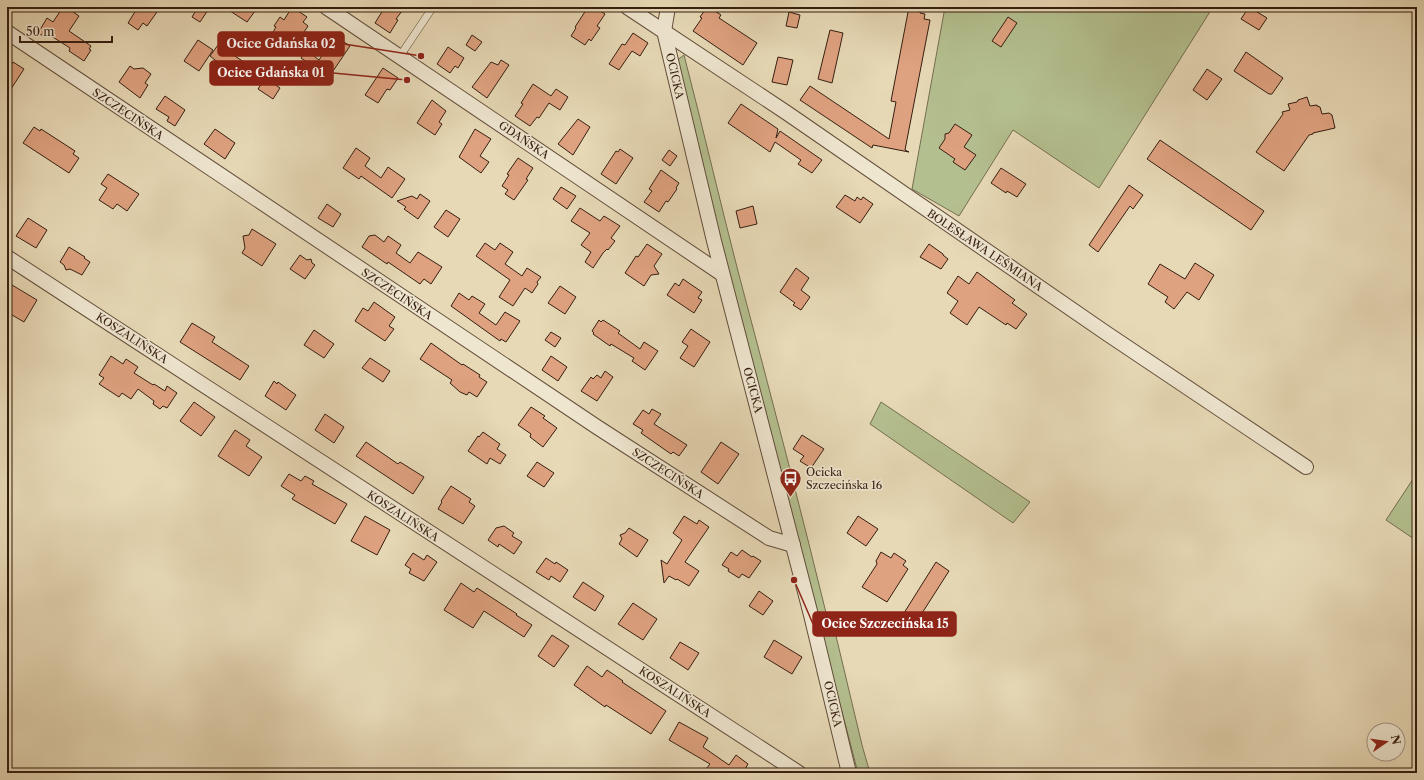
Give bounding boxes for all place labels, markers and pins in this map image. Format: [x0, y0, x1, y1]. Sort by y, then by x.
callout: Ocice Gdańska 02 [218, 32, 344, 56]
callout: Ocice Gdańska 01 [210, 61, 333, 85]
bus stop icon: Ocicka Szczecińska 16 [777, 465, 803, 498]
place label: Ocicka Szczecińska 16 [806, 465, 883, 492]
callout: Ocice Szczecińska 15 [813, 612, 956, 636]

